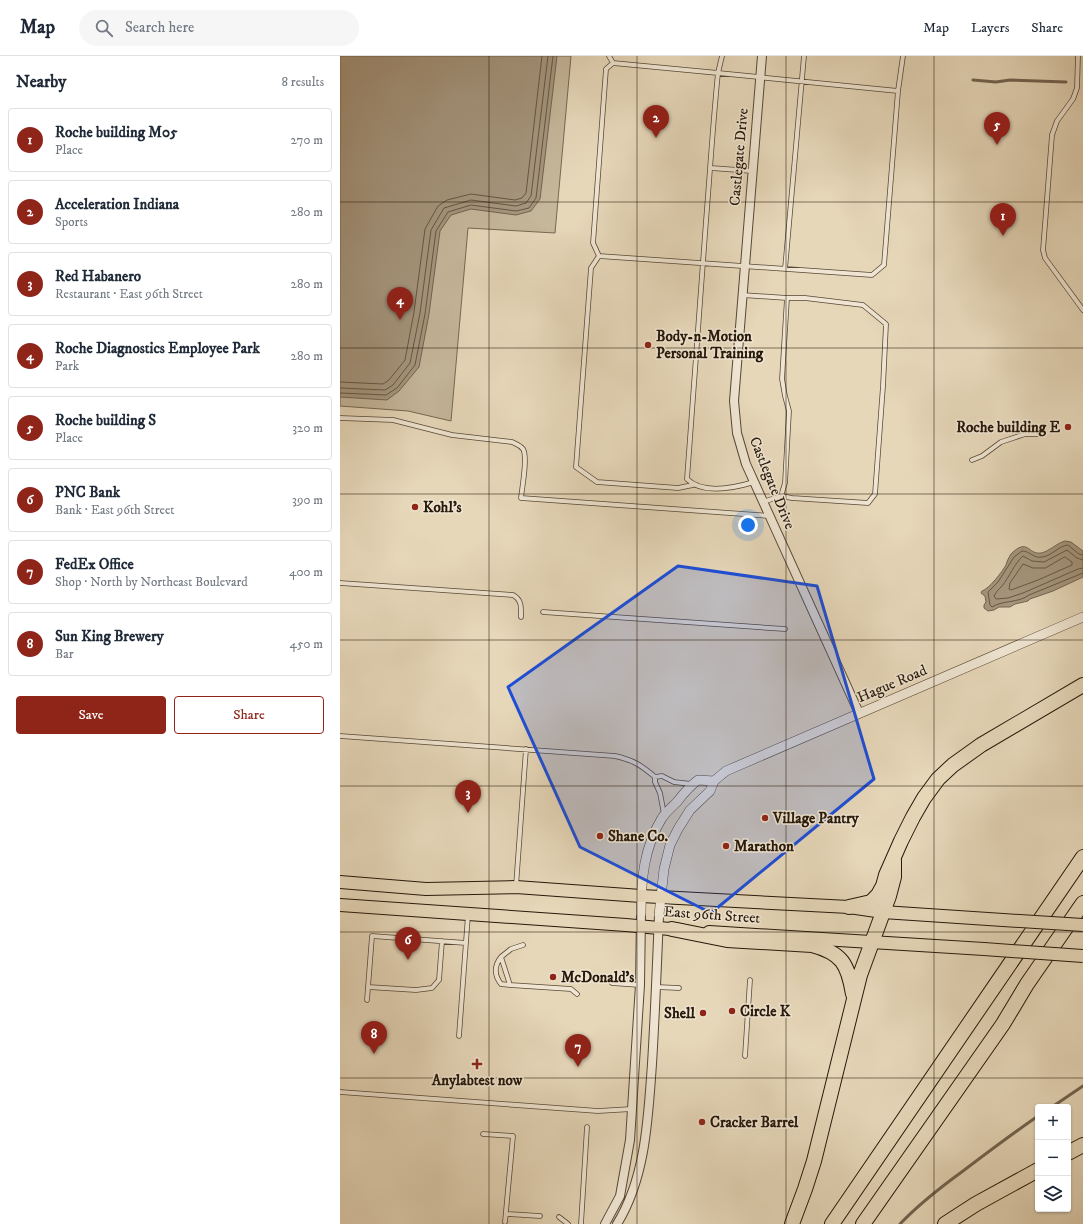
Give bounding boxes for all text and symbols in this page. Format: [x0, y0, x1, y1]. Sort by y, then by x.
search box [79, 10, 359, 46]
text: Map [20, 16, 55, 39]
icon: search [93, 17, 115, 39]
text: Search here [125, 18, 194, 37]
text: Map [923, 19, 949, 37]
text: Layers [971, 19, 1009, 37]
text: Share [1031, 19, 1063, 37]
text: Nearby [16, 71, 66, 93]
text: 8 results [282, 74, 324, 90]
pin: 2 [643, 105, 669, 138]
street label: Castlegate Drive [725, 107, 753, 207]
pin: 5 [984, 112, 1010, 145]
text: Roche building M05 [55, 123, 178, 142]
text: 1 [28, 132, 32, 148]
text: 270 m [291, 132, 323, 148]
text: Place [55, 142, 83, 158]
text: Acceleration Indiana [55, 195, 179, 214]
pin: 1 [990, 203, 1016, 236]
text: 2 [27, 204, 33, 220]
text: 280 m [291, 204, 323, 220]
text: Sports [55, 214, 88, 230]
text: Red Habanero [55, 267, 141, 286]
text: 3 [28, 276, 32, 292]
text: 280 m [291, 276, 323, 292]
text: Restaurant · East 96th Street [55, 286, 203, 302]
pin: 4 [387, 287, 413, 320]
place label: Body-n-Motion Personal Training [656, 327, 764, 363]
text: Roche Diagnostics Employee Park [55, 339, 260, 358]
marker: Body-n-Motion Personal Training [643, 340, 653, 350]
text: 4 [26, 348, 34, 364]
text: 280 m [291, 348, 323, 364]
text: Park [55, 358, 79, 374]
text: Roche building S [55, 411, 156, 430]
place label: Roche building E [956, 418, 1060, 437]
text: 5 [27, 420, 33, 436]
text: 320 m [292, 420, 323, 436]
marker: Roche building E [1063, 422, 1073, 432]
text: Place [55, 430, 83, 446]
street label: Castlegate Drive [745, 434, 799, 532]
text: PNC Bank [55, 483, 120, 502]
text: 6 [27, 492, 33, 508]
text: 390 m [292, 492, 323, 508]
place label: Kohl's [423, 498, 462, 517]
text: Bank · East 96th Street [55, 502, 174, 518]
marker: Kohl's [410, 502, 420, 512]
your location [738, 515, 758, 535]
text: FedEx Office [55, 555, 134, 574]
text: 7 [27, 564, 33, 580]
text: 400 m [289, 564, 323, 580]
text: Shop · North by Northeast Boulevard [55, 574, 248, 590]
text: Sun King Brewery [55, 627, 164, 646]
text: 8 [27, 636, 33, 652]
text: 450 m [290, 636, 323, 652]
text: Bar [55, 646, 74, 662]
street label: Hague Road [854, 661, 930, 707]
button: Save [16, 696, 166, 734]
button: Share [174, 696, 324, 734]
pin: 3 [455, 780, 481, 813]
place label: Village Pantry [772, 809, 860, 828]
marker: Village Pantry [760, 813, 770, 823]
place label: Shane Co. [608, 827, 669, 846]
marker: Shane Co. [595, 831, 605, 841]
place label: Marathon [734, 837, 794, 856]
marker: Marathon [721, 841, 731, 851]
street label: East 96th Street [663, 902, 761, 928]
pin: 6 [395, 927, 421, 960]
place label: McDonald's [561, 968, 634, 987]
marker: McDonald's [548, 972, 558, 982]
place label: Circle K [740, 1002, 791, 1021]
place label: Shell [664, 1004, 695, 1023]
marker: Circle K [727, 1006, 737, 1016]
marker: Shell [698, 1008, 708, 1018]
pin: 8 [361, 1021, 387, 1054]
pin: 7 [565, 1034, 591, 1067]
marker: Anylabtest now [471, 1058, 483, 1070]
place label: Anylabtest now [431, 1071, 523, 1090]
map controls [1035, 1104, 1071, 1212]
button: + [1035, 1104, 1071, 1140]
place label: Cracker Barrel [710, 1113, 799, 1132]
marker: Cracker Barrel [697, 1117, 707, 1127]
button: − [1035, 1140, 1071, 1176]
button: layers [1035, 1176, 1071, 1212]

